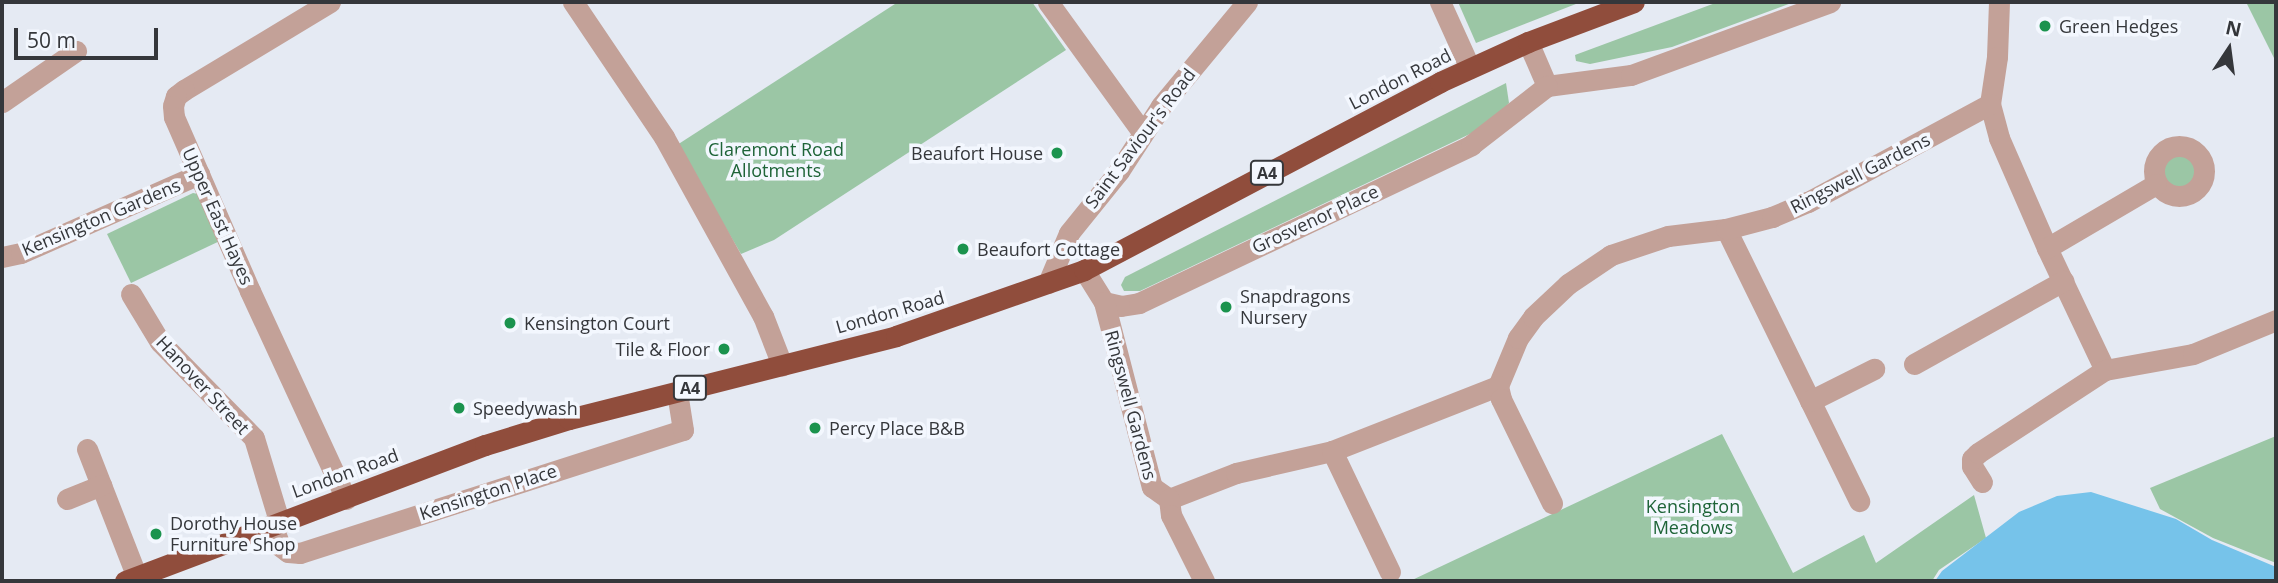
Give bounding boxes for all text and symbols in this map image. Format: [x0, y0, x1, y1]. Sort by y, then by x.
scale bar [18, 14, 161, 58]
north arrow [2194, 14, 2264, 84]
text: N [2223, 14, 2244, 43]
place label: Green Hedges [2059, 15, 2178, 37]
marker: Green Hedges [2037, 18, 2053, 34]
text: 50 m [27, 26, 76, 54]
street label: London Road [1345, 44, 1455, 114]
street label: Saint Saviour's Road [1080, 64, 1200, 212]
street label: Ringswell Gardens [1786, 128, 1934, 218]
park label: Claremont Road Allotments [708, 139, 844, 182]
place label: Beaufort House [911, 142, 1043, 164]
street label: Upper East Hayes [178, 144, 258, 288]
marker: Beaufort House [1049, 145, 1065, 161]
road number: A4 [1250, 160, 1284, 186]
street label: Kensington Gardens [18, 174, 184, 260]
street label: Grosvenor Place [1248, 180, 1382, 258]
place label: Beaufort Cottage [977, 238, 1120, 260]
marker: Beaufort Cottage [955, 241, 971, 257]
street label: London Road [833, 286, 947, 338]
place label: Snapdragons Nursery [1240, 286, 1351, 328]
marker: Snapdragons Nursery [1218, 299, 1234, 315]
place label: Kensington Court [524, 312, 670, 334]
marker: Kensington Court [502, 315, 518, 331]
street label: Ringswell Gardens [1101, 328, 1161, 482]
street label: Hanover Street [152, 331, 254, 439]
place label: Tile & Floor [616, 338, 710, 360]
marker: Tile & Floor [716, 341, 732, 357]
road number: A4 [672, 376, 708, 400]
place label: Speedywash [473, 397, 578, 419]
marker: Speedywash [451, 400, 467, 416]
place label: Percy Place B&B [829, 417, 965, 439]
marker: Percy Place B&B [807, 420, 823, 436]
street label: London Road [289, 444, 401, 502]
street label: Kensington Place [417, 460, 559, 524]
park label: Kensington Meadows [1646, 496, 1740, 538]
place label: Dorothy House Furniture Shop [170, 513, 297, 556]
marker: Dorothy House Furniture Shop [148, 526, 164, 542]

